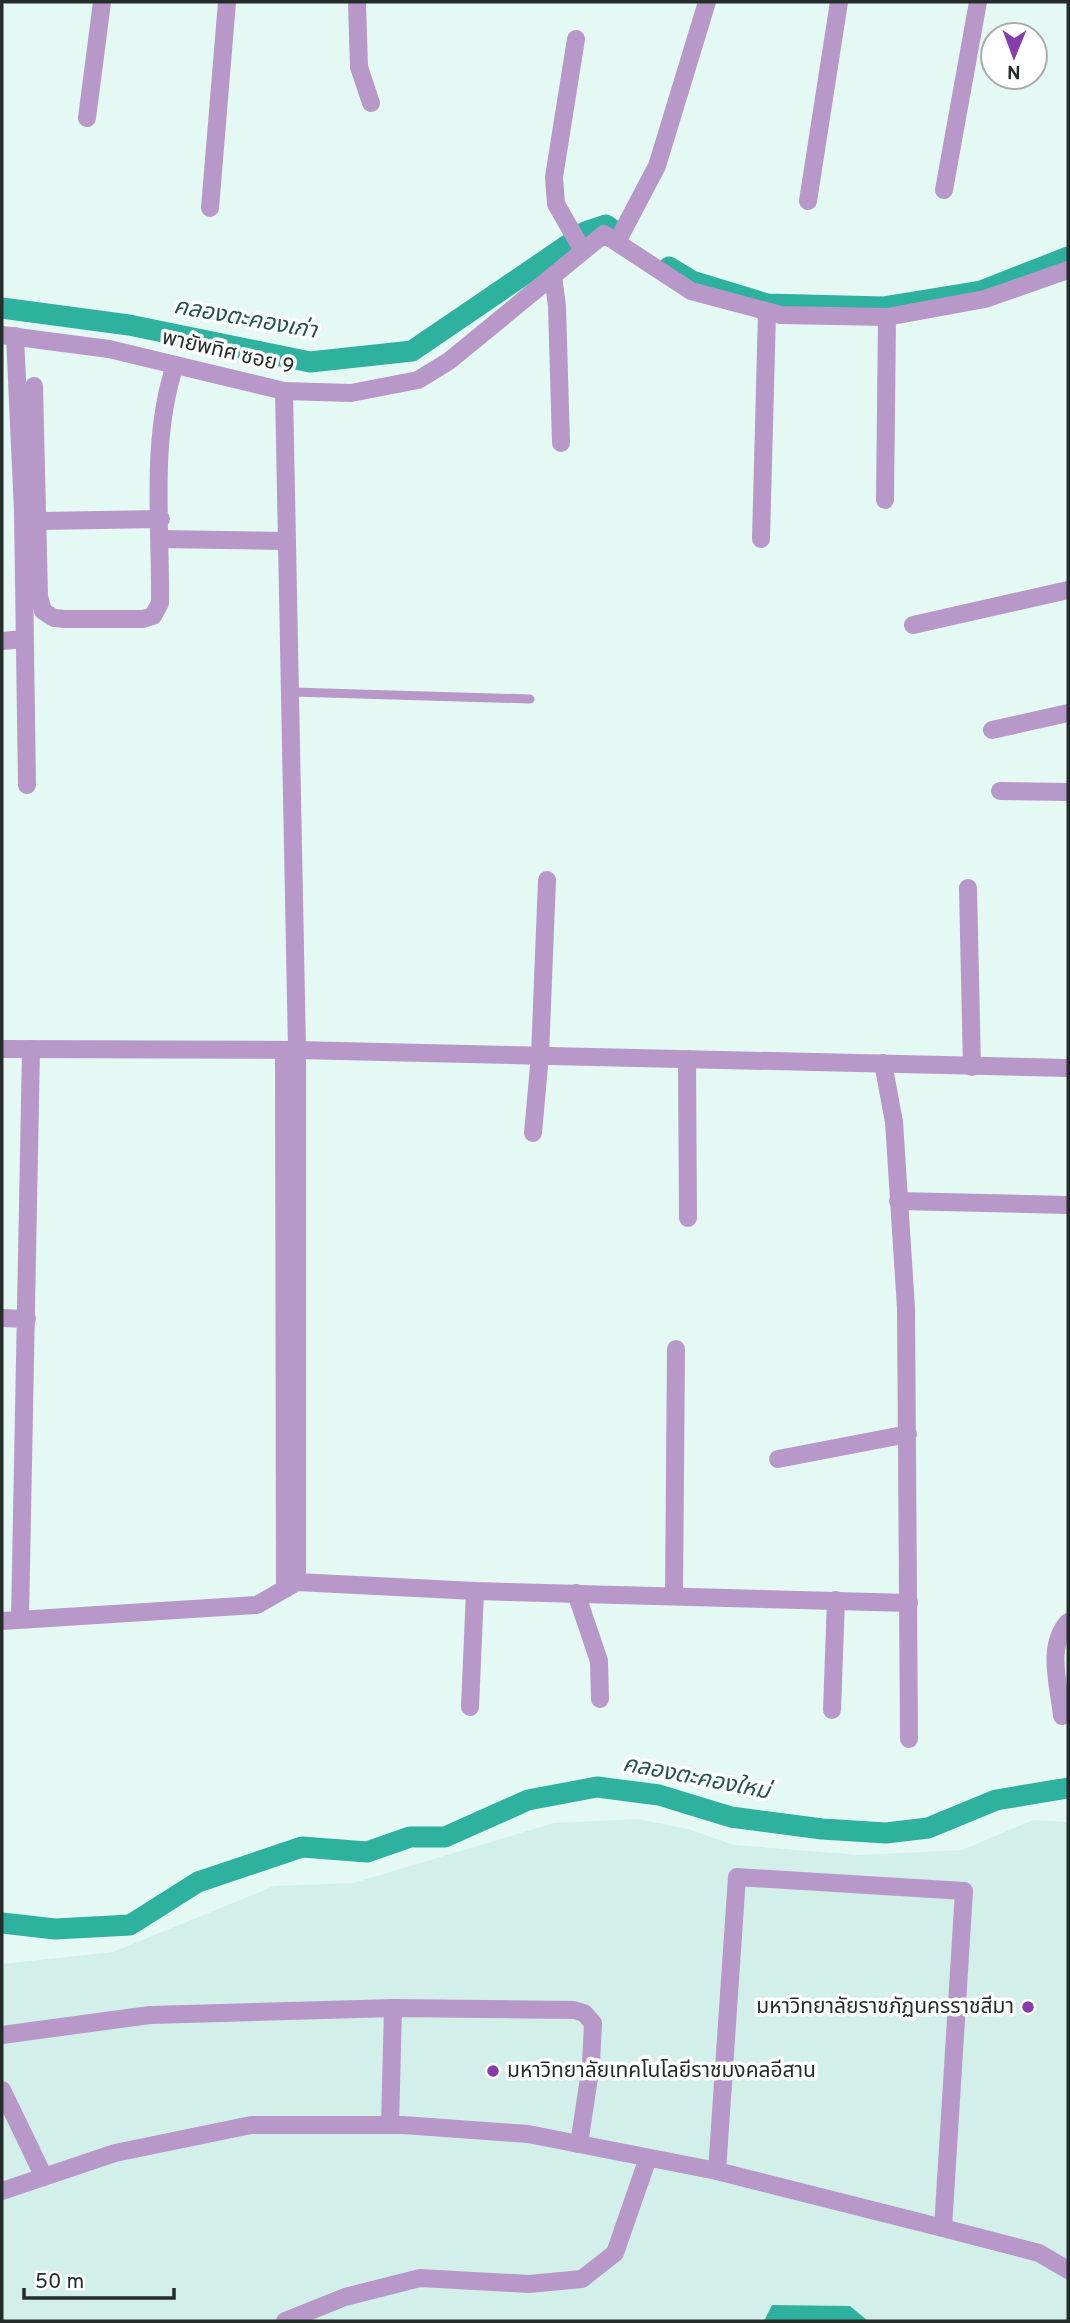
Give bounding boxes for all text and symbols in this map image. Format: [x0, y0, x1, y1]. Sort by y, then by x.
north arrow [979, 21, 1049, 91]
text: N [1007, 59, 1021, 83]
water label: คลองตะคองเก่า [171, 293, 320, 347]
street label: พายัพทิศ ซอย 9 [159, 325, 297, 381]
water label: คลองตะคองใหม่ [620, 1751, 775, 1808]
place label: มหาวิทยาลัยราชภัฏนครราชสีมา [756, 1994, 1014, 2021]
marker: มหาวิทยาลัยราชภัฏนครราชสีมา [1020, 1999, 1036, 2015]
place label: มหาวิทยาลัยเทคโนโลยีราชมงคลอีสาน [507, 2058, 816, 2085]
marker: มหาวิทยาลัยเทคโนโลยีราชมงคลอีสาน [485, 2063, 501, 2079]
scale bar [24, 2256, 175, 2300]
text: 50 m [35, 2269, 84, 2296]

